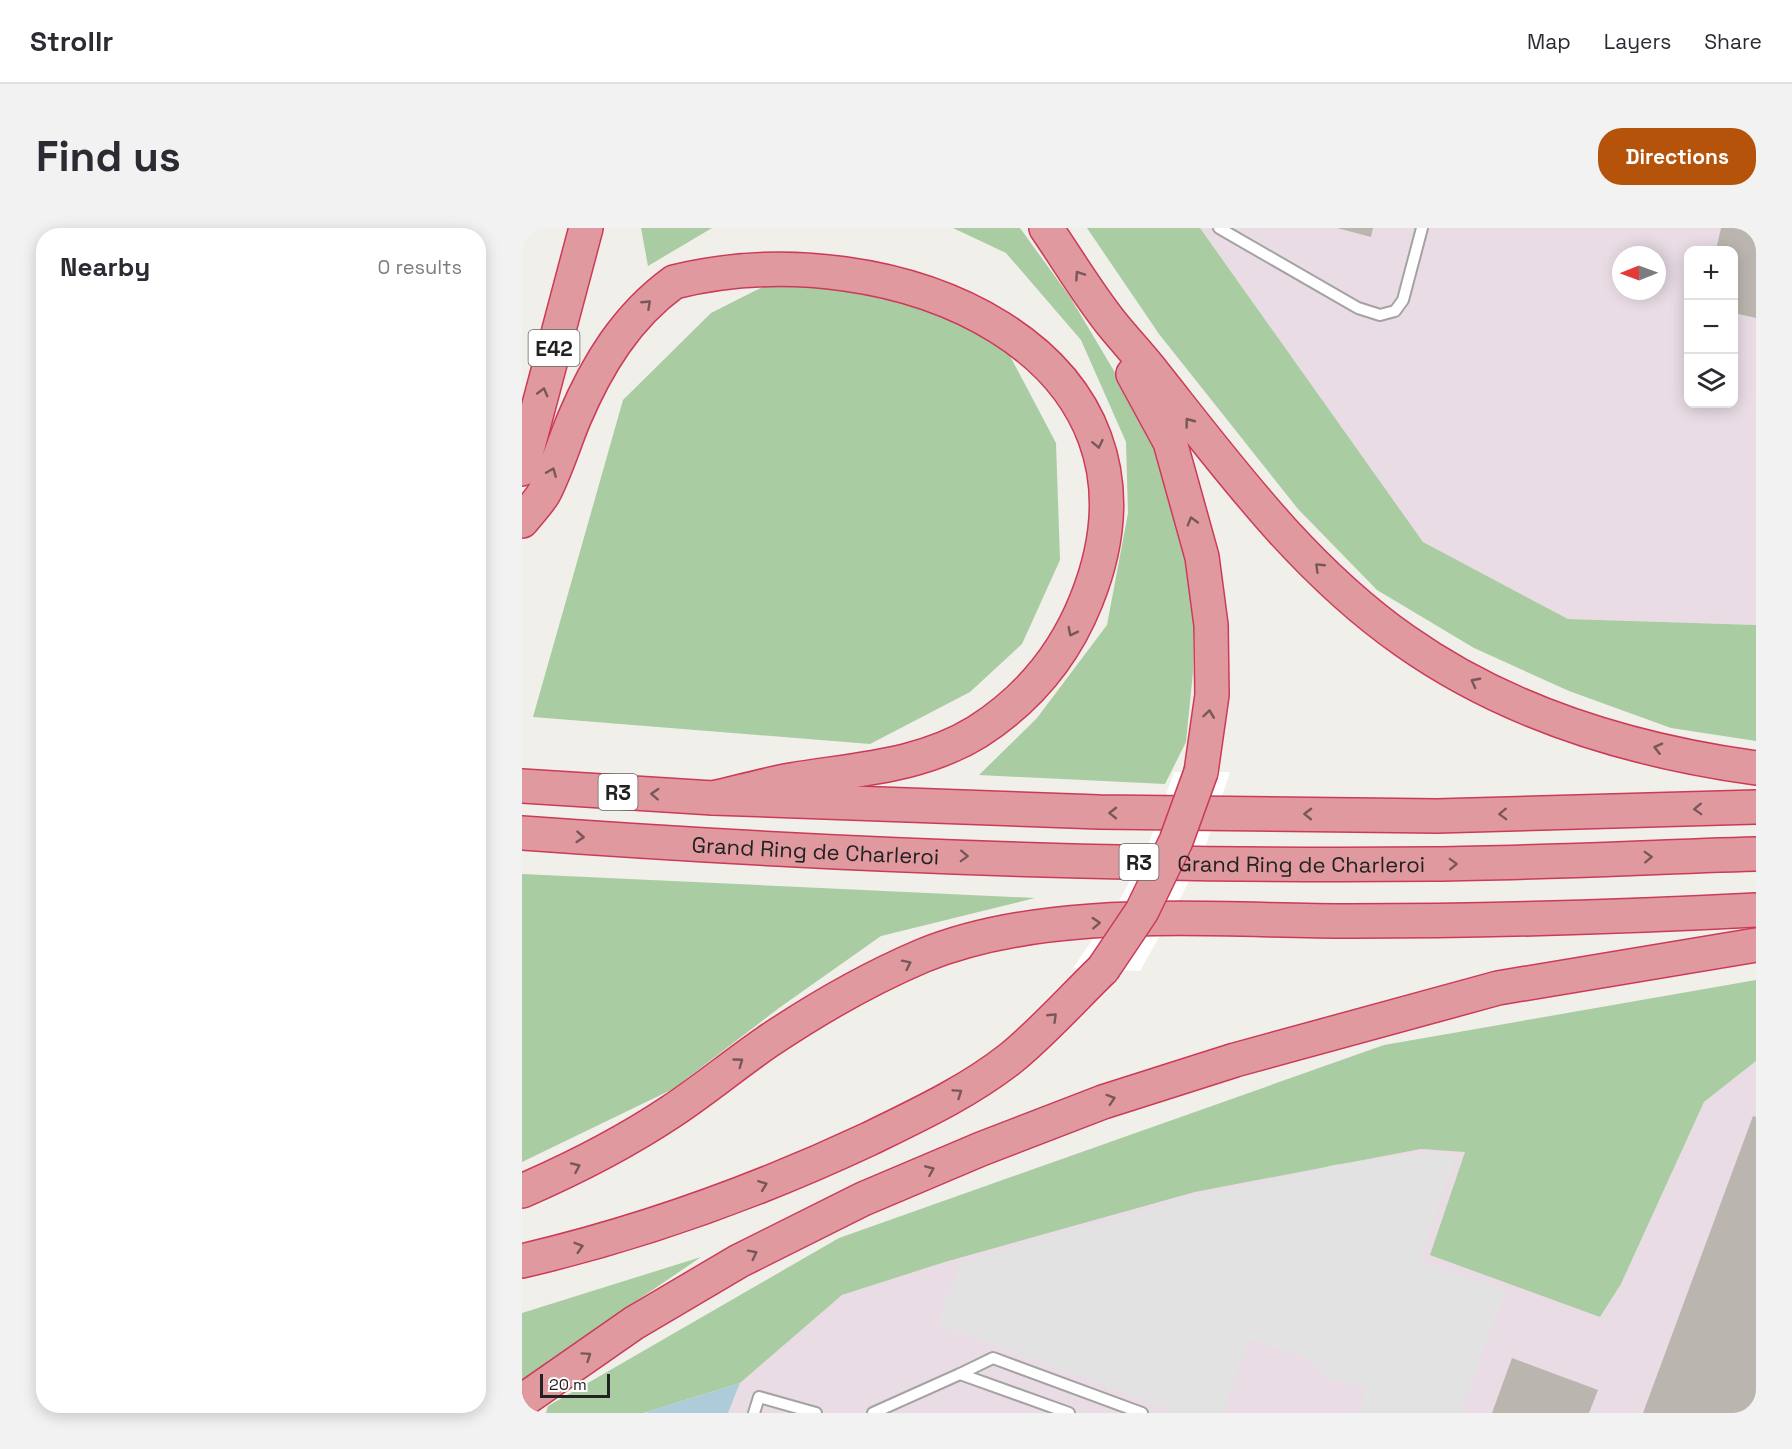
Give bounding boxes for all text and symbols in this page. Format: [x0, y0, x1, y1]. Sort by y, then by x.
text: Strollr [30, 23, 113, 59]
text: Map [1527, 28, 1571, 55]
text: Layers [1604, 28, 1671, 55]
text: Share [1704, 28, 1762, 55]
button: Directions [1598, 128, 1756, 185]
text: Find us [36, 130, 181, 183]
north arrow [1612, 246, 1666, 300]
map controls [1684, 246, 1738, 408]
button: + [1684, 246, 1738, 300]
text: Nearby [60, 250, 150, 284]
text: 0 results [378, 254, 462, 280]
one-way arrow [1075, 271, 1086, 282]
one-way arrow [641, 300, 651, 311]
button: − [1684, 300, 1738, 354]
road number: E42 [528, 330, 579, 366]
button: layers [1684, 354, 1738, 408]
one-way arrow [535, 387, 548, 397]
one-way arrow [1185, 417, 1196, 428]
one-way arrow [1091, 438, 1104, 448]
one-way arrow [545, 467, 557, 478]
one-way arrow [1187, 516, 1199, 527]
one-way arrow [1315, 564, 1326, 575]
one-way arrow [1068, 626, 1079, 637]
one-way arrow [1470, 678, 1481, 690]
one-way arrow [1203, 709, 1215, 718]
one-way arrow [1653, 743, 1663, 755]
road number: R3 [598, 774, 638, 810]
one-way arrow [651, 788, 660, 801]
one-way arrow [1693, 802, 1702, 815]
one-way arrow [1108, 807, 1117, 819]
one-way arrow [1498, 807, 1507, 820]
one-way arrow [1303, 808, 1312, 820]
street label: Grand Ring de Charleroi [691, 830, 940, 870]
one-way arrow [576, 831, 585, 844]
road number: R3 [1120, 844, 1158, 880]
street label: Grand Ring de Charleroi [1177, 849, 1425, 878]
one-way arrow [959, 850, 968, 863]
one-way arrow [1643, 851, 1652, 864]
one-way arrow [1448, 857, 1457, 870]
one-way arrow [1092, 916, 1101, 929]
one-way arrow [901, 959, 912, 971]
one-way arrow [1047, 1013, 1057, 1024]
one-way arrow [733, 1058, 744, 1069]
one-way arrow [952, 1089, 963, 1100]
one-way arrow [1105, 1094, 1116, 1107]
one-way arrow [569, 1163, 580, 1175]
one-way arrow [923, 1166, 934, 1178]
one-way arrow [758, 1179, 768, 1192]
one-way arrow [573, 1242, 584, 1254]
one-way arrow [747, 1250, 758, 1261]
one-way arrow [581, 1352, 592, 1363]
scale bar [540, 1371, 610, 1398]
text: 20 m [549, 1374, 587, 1395]

